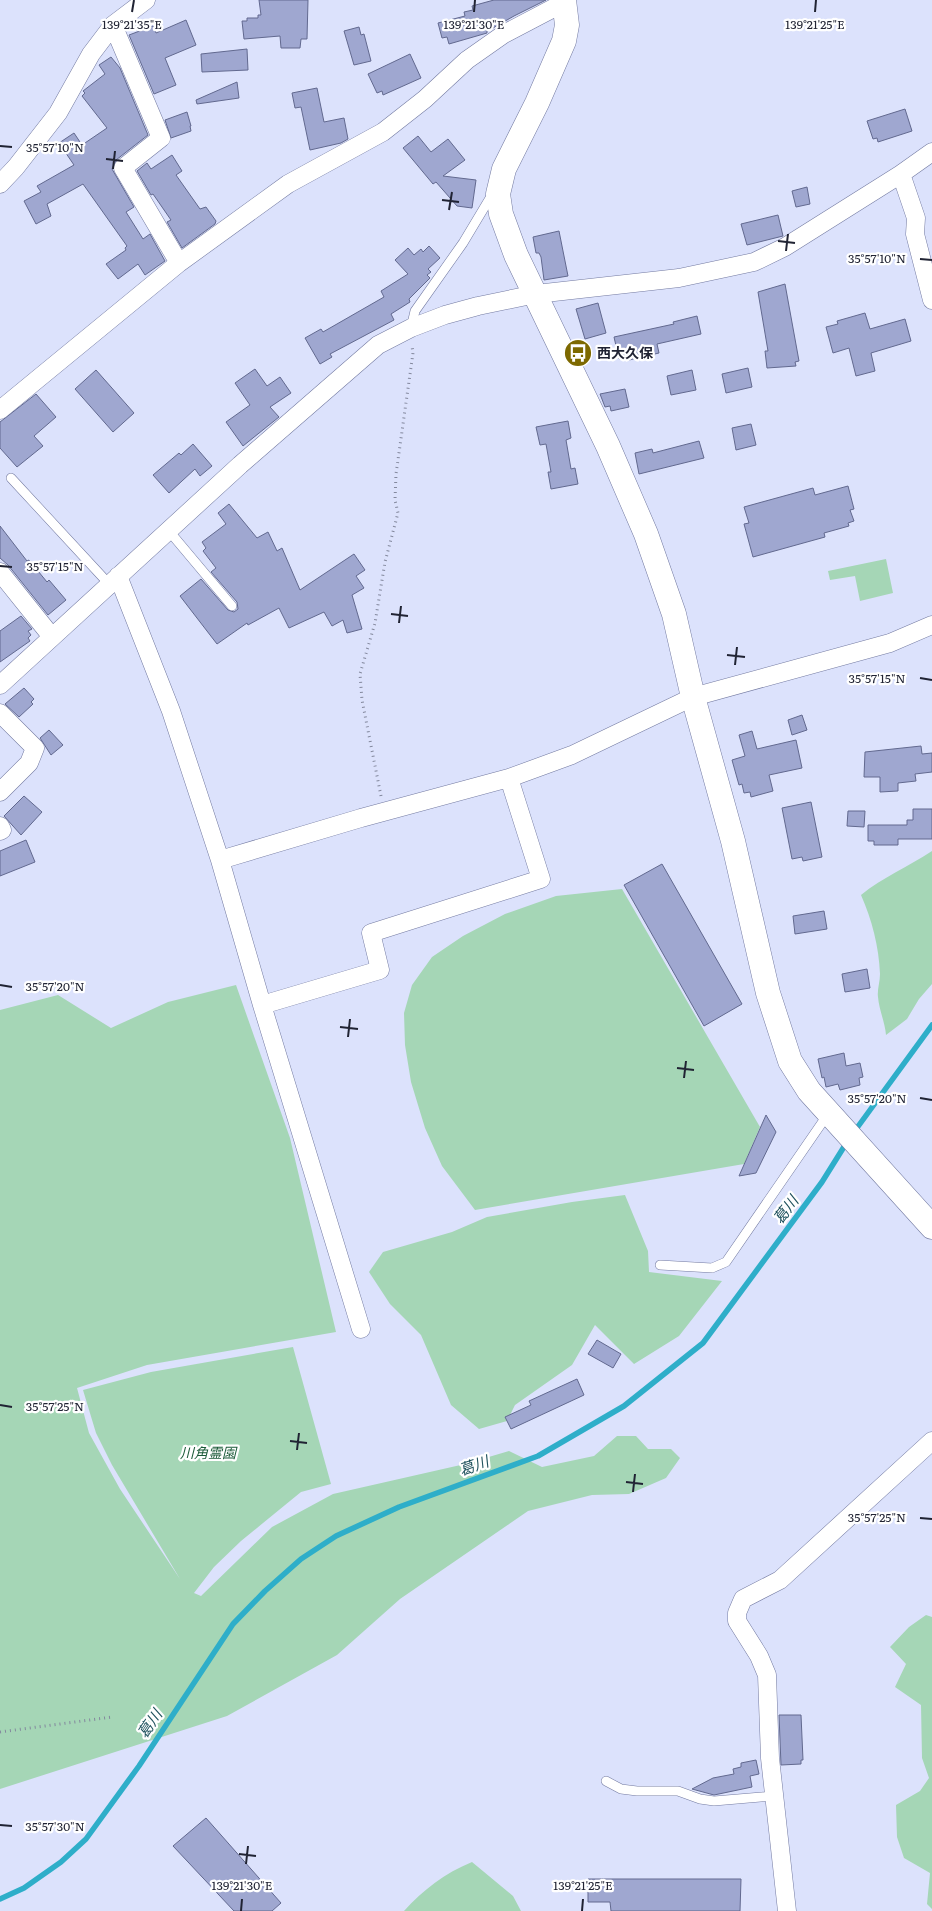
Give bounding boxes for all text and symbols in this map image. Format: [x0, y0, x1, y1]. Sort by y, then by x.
text: 139°21'35"E [102, 15, 162, 33]
text: 139°21'30"E [444, 15, 505, 33]
text: 139°21'25"E [785, 15, 845, 33]
text: 35°57'10"N [26, 138, 84, 156]
text: 35°57'10"N [848, 249, 906, 267]
bus stop icon: 西大久保 [563, 338, 593, 368]
place label: 西大久保 [597, 342, 653, 362]
text: 35°57'15"N [26, 557, 84, 575]
text: 35°57'15"N [848, 669, 906, 687]
text: 35°57'20"N [25, 977, 85, 995]
text: 35°57'20"N [847, 1089, 907, 1107]
water label: 葛川 [767, 1189, 804, 1228]
text: 35°57'25"N [26, 1397, 84, 1415]
park label: 川角霊園 [180, 1442, 238, 1462]
water label: 葛川 [455, 1448, 493, 1481]
text: 35°57'25"N [848, 1508, 906, 1526]
water label: 葛川 [131, 1703, 168, 1742]
text: 35°57'30"N [25, 1817, 85, 1835]
text: 139°21'30"E [212, 1876, 273, 1894]
text: 139°21'25"E [553, 1876, 613, 1894]

